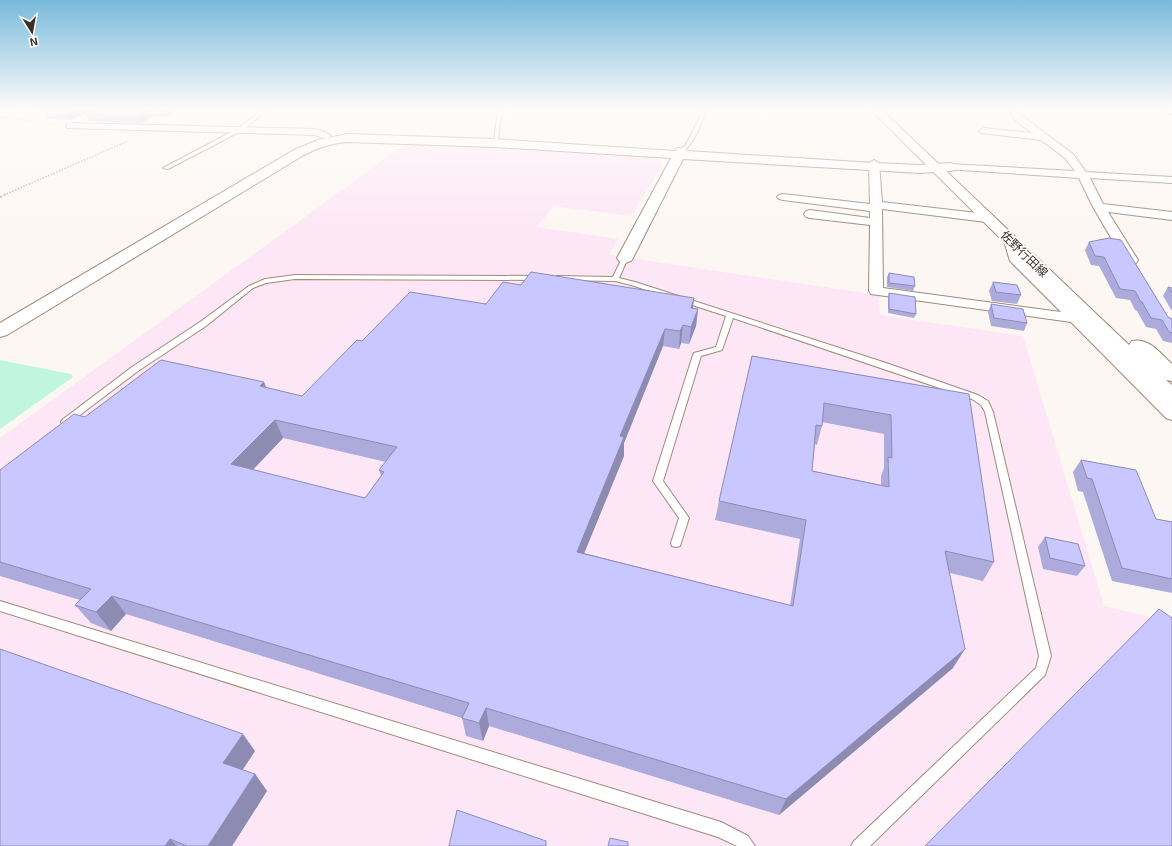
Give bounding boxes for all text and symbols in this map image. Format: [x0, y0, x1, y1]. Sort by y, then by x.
north arrow [12, 12, 52, 52]
text: N [29, 35, 39, 49]
street label: 佐野行田線 [998, 227, 1051, 279]

